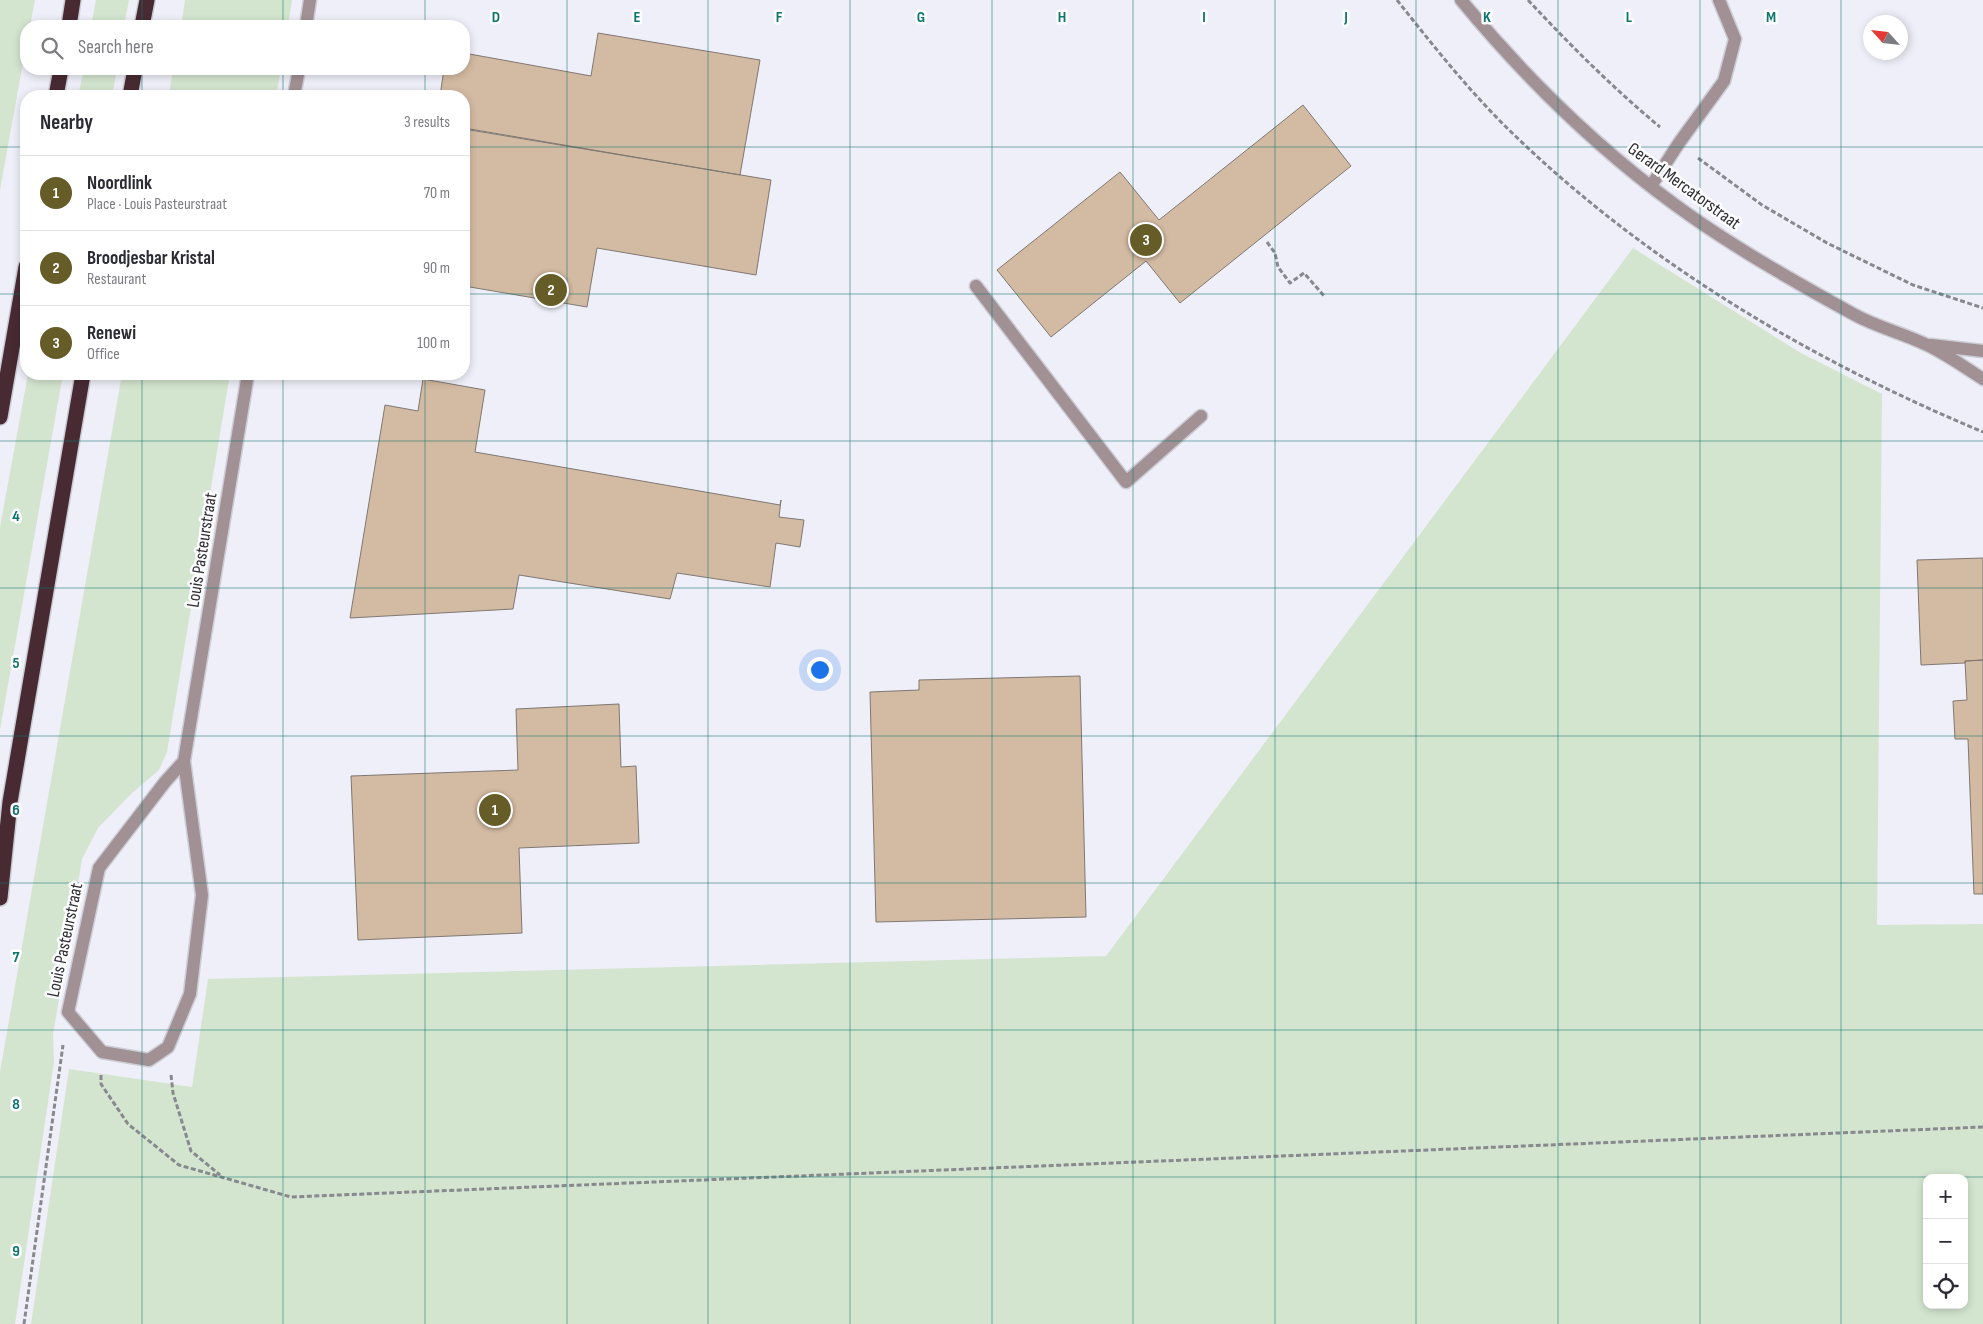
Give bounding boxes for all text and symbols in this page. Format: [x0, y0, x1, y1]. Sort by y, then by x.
text: D [492, 8, 500, 27]
text: E [634, 8, 641, 27]
text: F [776, 8, 783, 27]
text: G [917, 8, 925, 27]
text: H [1058, 8, 1066, 27]
text: I [1202, 8, 1206, 27]
text: J [1343, 8, 1348, 27]
text: K [1483, 8, 1491, 27]
text: L [1626, 8, 1633, 27]
text: M [1766, 8, 1776, 27]
north arrow [1863, 15, 1908, 60]
search box [20, 20, 470, 75]
icon: search [38, 34, 66, 62]
text: Search here [78, 36, 154, 59]
text: Nearby [40, 110, 93, 135]
text: 3 results [404, 113, 450, 132]
street label: Gerard Mercatorstraat [1624, 138, 1745, 234]
text: Noordlink [87, 172, 152, 195]
text: 1 [53, 184, 59, 203]
text: 70 m [424, 184, 450, 203]
text: Place · Louis Pasteurstraat [87, 195, 227, 214]
pin: 3 [1130, 221, 1162, 259]
text: Broodjesbar Kristal [87, 247, 215, 270]
text: 2 [52, 259, 60, 278]
text: 90 m [423, 259, 450, 278]
text: Restaurant [87, 270, 146, 289]
pin: 2 [535, 271, 567, 309]
text: Renewi [87, 322, 136, 345]
text: 3 [52, 334, 60, 353]
text: 100 m [417, 334, 450, 353]
text: Office [87, 345, 120, 364]
street label: Louis Pasteurstraat [183, 491, 222, 609]
text: 4 [12, 507, 20, 526]
text: 5 [12, 654, 20, 673]
your location [807, 657, 833, 683]
pin: 1 [479, 791, 511, 829]
text: 6 [12, 801, 20, 820]
street label: Louis Pasteurstraat [43, 881, 87, 999]
text: 7 [13, 948, 20, 967]
text: 8 [12, 1095, 20, 1114]
map controls [1923, 1174, 1968, 1309]
button: + [1923, 1174, 1968, 1219]
button: − [1923, 1219, 1968, 1264]
text: 9 [12, 1242, 20, 1261]
button: locate [1923, 1264, 1968, 1309]

